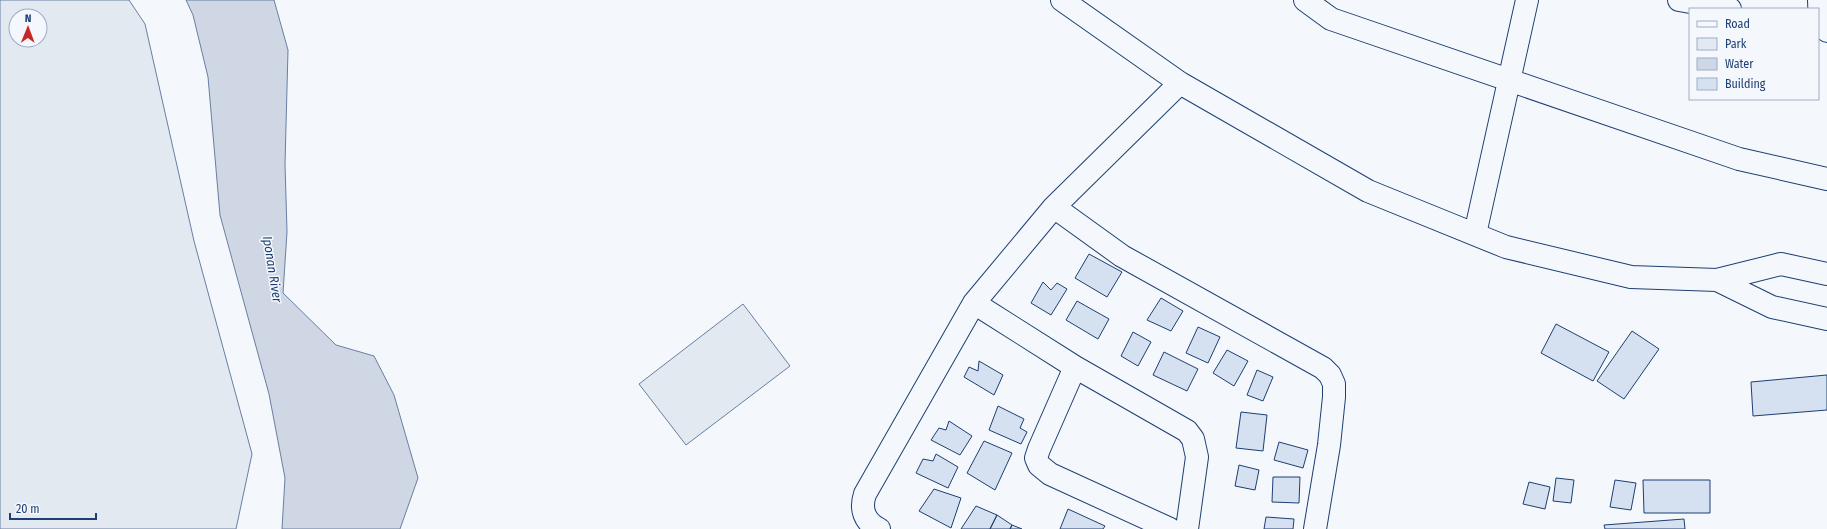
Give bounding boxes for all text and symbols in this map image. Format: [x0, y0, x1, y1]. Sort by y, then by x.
north arrow [8, 8, 48, 48]
legend [1689, 8, 1819, 100]
text: N [25, 12, 32, 25]
text: Road [1725, 17, 1750, 31]
text: Park [1725, 37, 1747, 51]
text: Water [1725, 57, 1754, 71]
text: Building [1725, 77, 1766, 91]
water label: Iponan River [260, 235, 285, 304]
scale bar [10, 495, 96, 521]
text: 20 m [16, 502, 40, 516]

